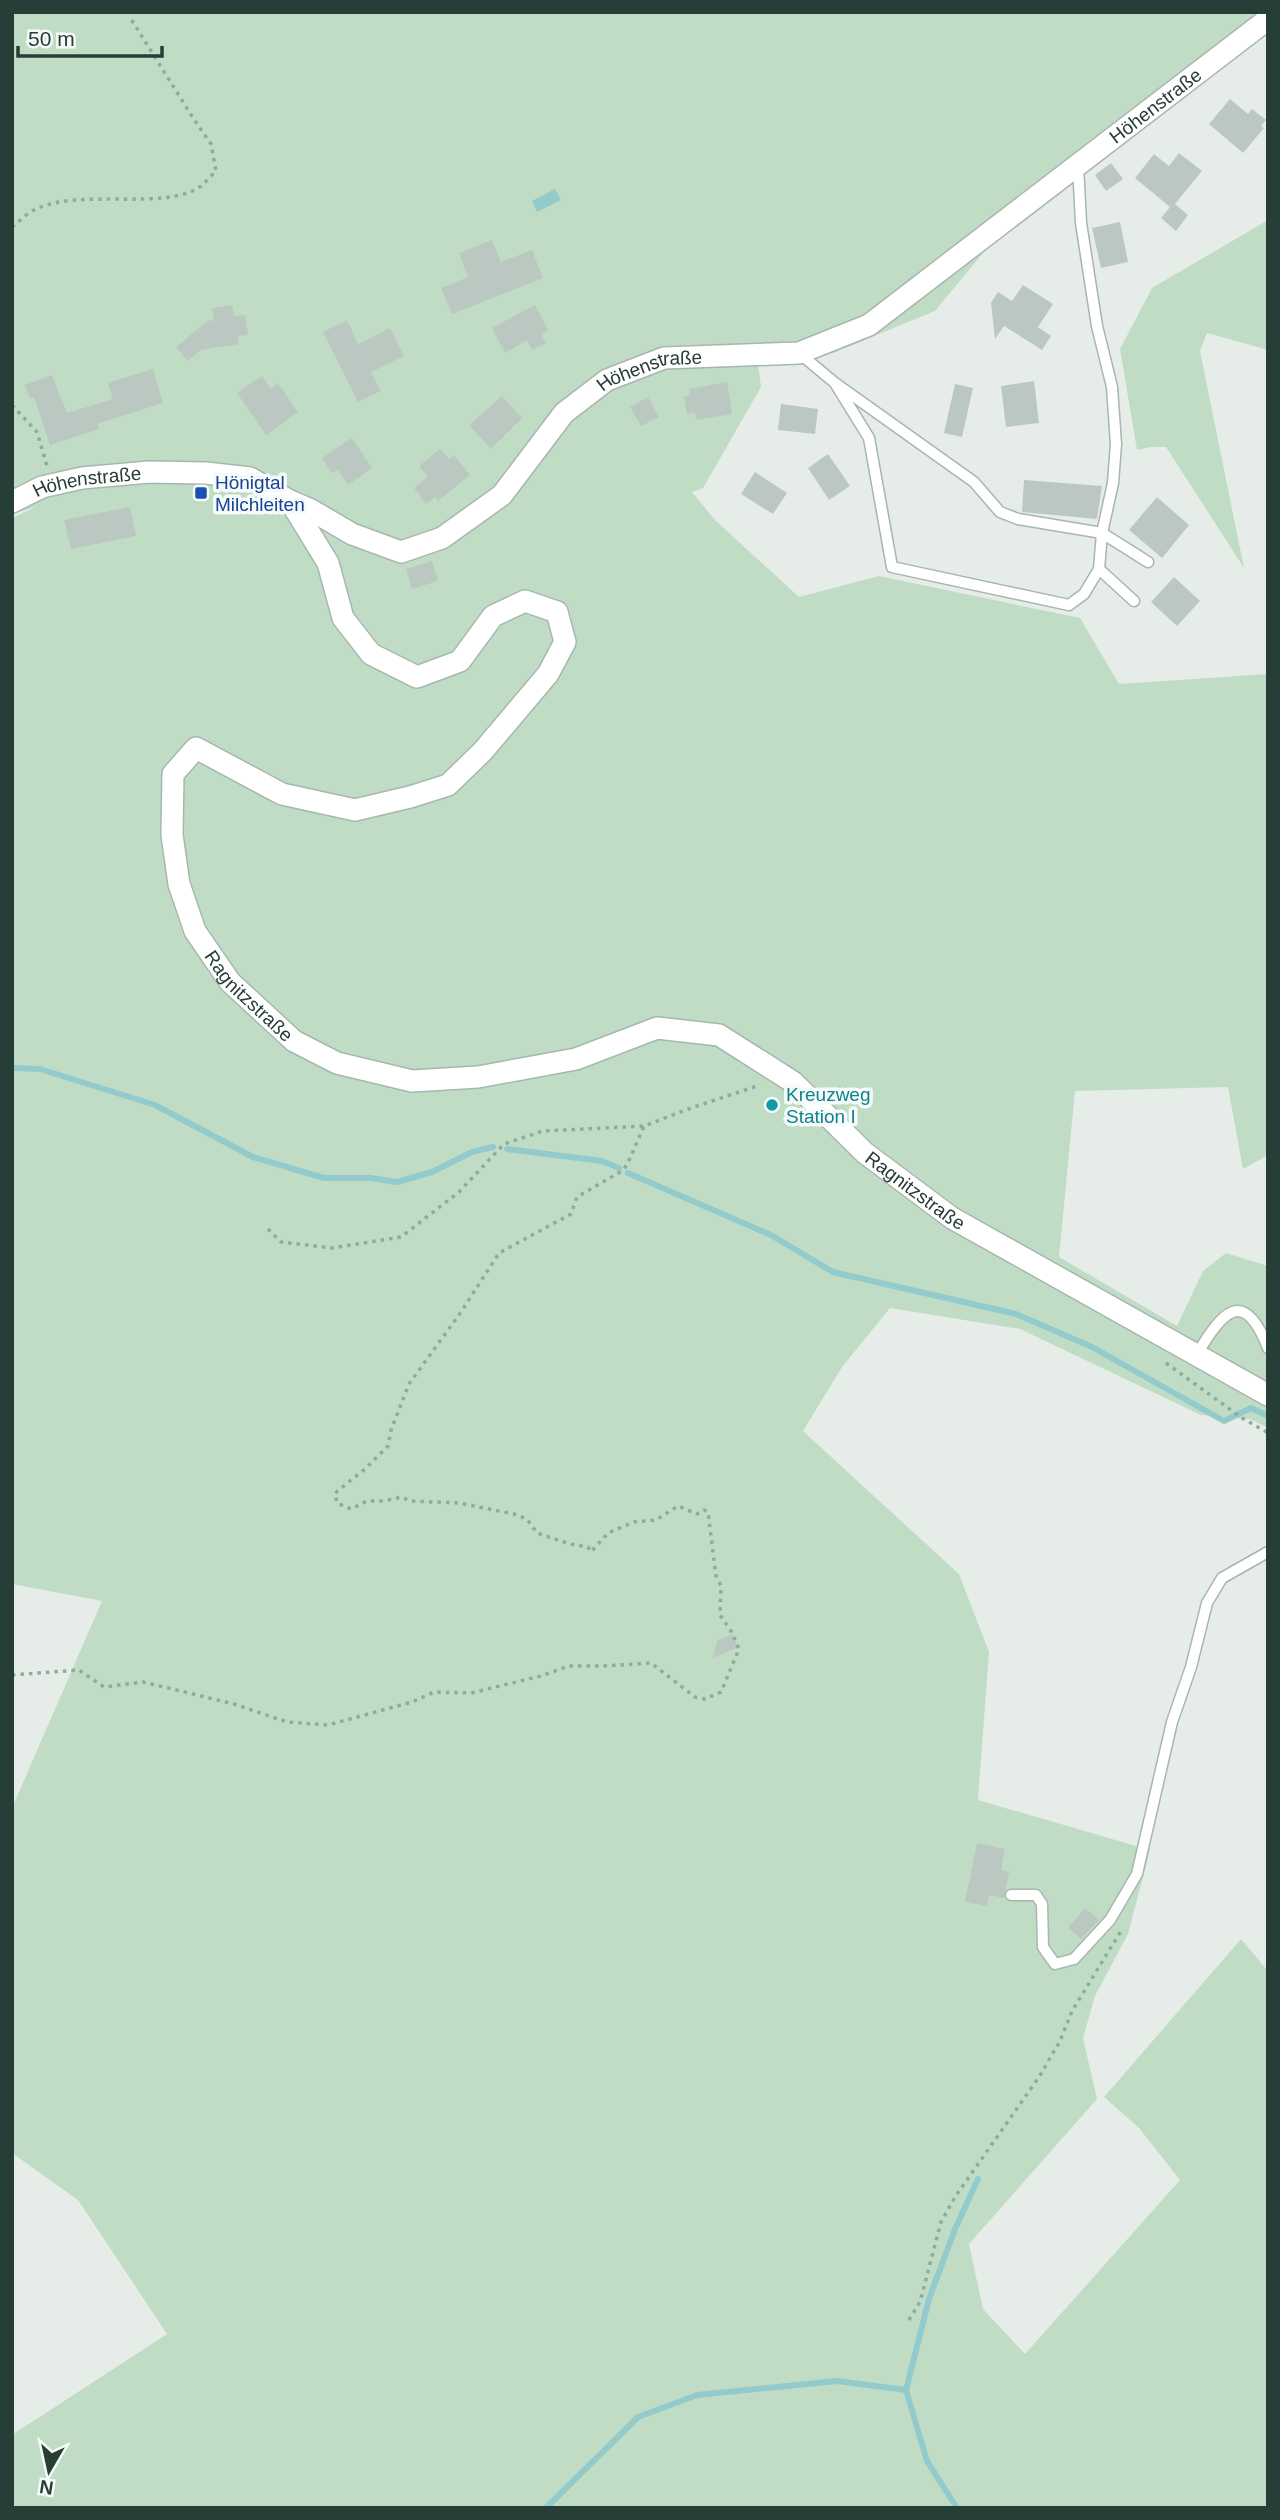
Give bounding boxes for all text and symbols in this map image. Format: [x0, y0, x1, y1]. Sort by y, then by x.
scale bar [18, 14, 161, 58]
text: 50 m [28, 27, 75, 50]
street label: Höhenstraße [1105, 64, 1205, 147]
street label: Höhenstraße [592, 346, 703, 395]
street label: Höhenstraße [29, 462, 142, 501]
place label: Hönigtal Milchleiten [215, 472, 305, 515]
marker: Hönigtal Milchleiten [193, 485, 209, 501]
street label: Ragnitzstraße [201, 946, 297, 1045]
place label: Kreuzweg Station I [786, 1084, 871, 1127]
marker: Kreuzweg Station I [764, 1097, 780, 1113]
street label: Ragnitzstraße [862, 1147, 969, 1234]
north arrow [14, 2436, 84, 2506]
text: N [38, 2476, 55, 2499]

